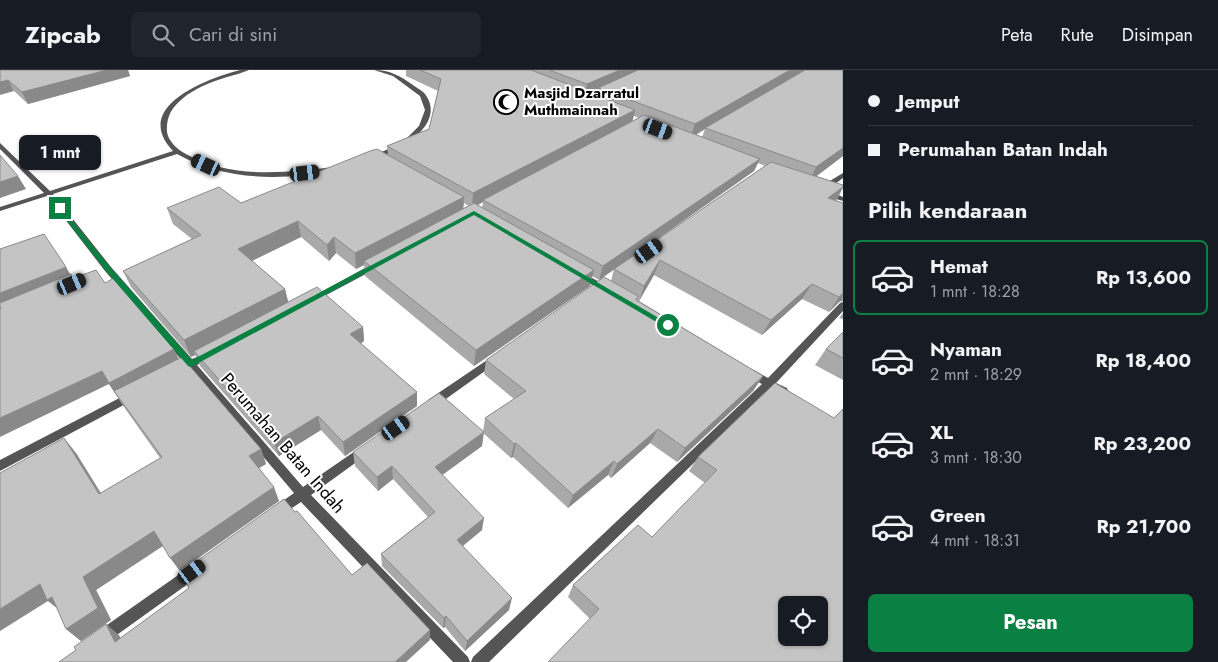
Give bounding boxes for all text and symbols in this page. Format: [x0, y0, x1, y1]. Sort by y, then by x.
search box [131, 12, 481, 57]
text: Zipcab [25, 17, 101, 52]
icon: search [149, 21, 177, 49]
text: Cari di sini [189, 21, 277, 48]
text: Peta [1001, 22, 1033, 48]
text: Rute [1061, 22, 1094, 48]
text: Disimpan [1122, 22, 1193, 48]
place label: Masjid Dzarratul Muthmainnah [524, 82, 639, 121]
text: Jemput [898, 88, 959, 115]
mosque icon: Masjid Dzarratul Muthmainnah [493, 89, 519, 115]
car [641, 117, 674, 141]
callout: 1 mnt [19, 136, 101, 170]
text: Perumahan Batan Indah [898, 136, 1108, 163]
text: 1 mnt [40, 141, 80, 164]
car [189, 152, 222, 178]
car [289, 164, 320, 182]
text: Pilih kendaraan [868, 194, 1027, 226]
route end [49, 197, 71, 219]
car [632, 236, 665, 266]
text: Hemat [930, 253, 988, 280]
icon: car [870, 255, 915, 300]
text: Rp 13,600 [1096, 264, 1191, 291]
car [55, 271, 88, 297]
text: 1 mnt · 18:28 [930, 280, 1020, 303]
route start [657, 314, 679, 336]
text: Nyaman [930, 336, 1002, 363]
icon: car [870, 338, 915, 383]
text: Rp 18,400 [1095, 347, 1191, 374]
text: 2 mnt · 18:29 [930, 363, 1022, 386]
street label: Perumahan Batan Indah [215, 367, 351, 519]
car [379, 413, 412, 443]
text: XL [930, 419, 953, 446]
icon: car [870, 421, 915, 466]
text: Rp 23,200 [1094, 430, 1191, 457]
text: 3 mnt · 18:30 [930, 446, 1022, 469]
text: Green [930, 502, 986, 529]
icon: car [870, 504, 915, 549]
text: Rp 21,700 [1096, 513, 1191, 540]
text: 4 mnt · 18:31 [930, 529, 1020, 552]
car [175, 557, 208, 587]
button: Pesan [868, 594, 1193, 652]
map controls [778, 596, 828, 646]
button: locate [778, 596, 828, 646]

